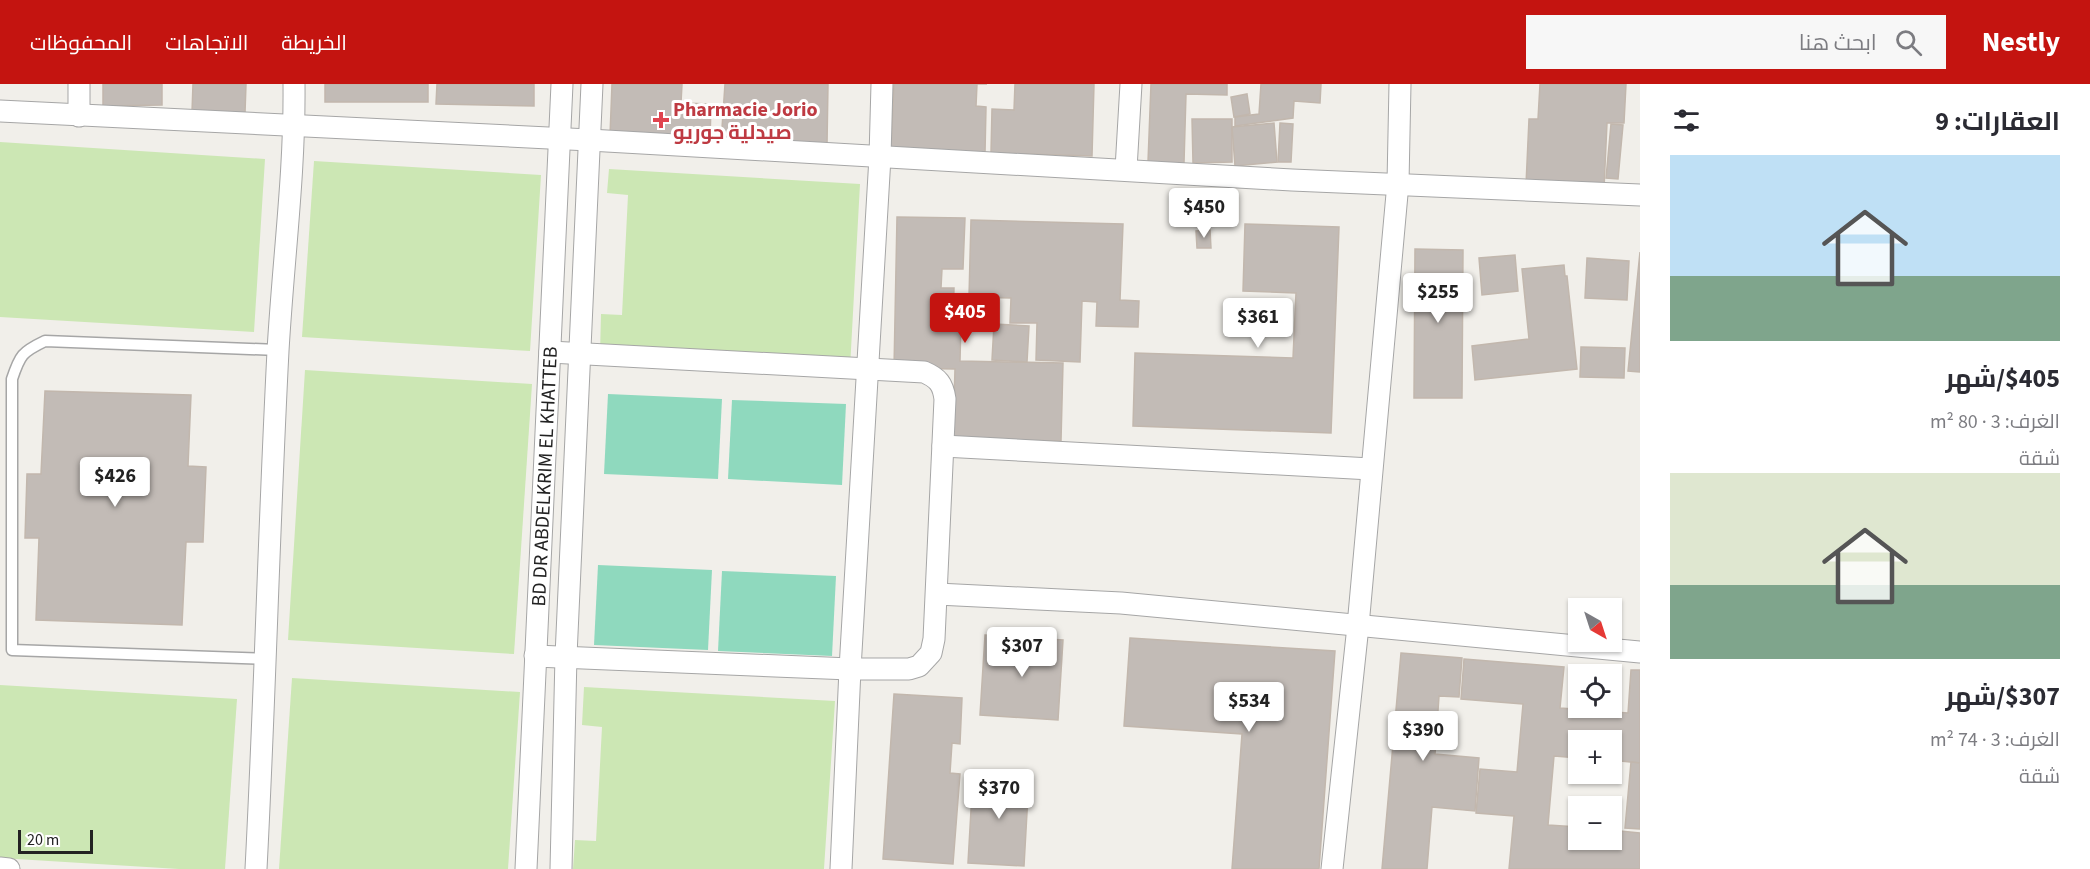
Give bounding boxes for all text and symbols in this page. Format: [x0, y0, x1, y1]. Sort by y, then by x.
search box [1526, 15, 1946, 69]
text: Nestly [1982, 22, 2060, 62]
icon: search [1892, 26, 1925, 59]
text: ابحث هنا [1799, 27, 1877, 59]
text: المحفوظات [30, 28, 132, 58]
text: الاتجاهات [165, 28, 248, 58]
text: الخريطة [281, 28, 347, 58]
place label: Pharmacie Jorio صيدلية جوريو [673, 96, 818, 147]
text: العقارات: 9 [1935, 103, 2060, 140]
icon: filters [1670, 104, 1703, 137]
marker: Pharmacie Jorio صيدلية جوريو [654, 113, 668, 127]
pin: $450 [1168, 188, 1240, 239]
text: $450 [1183, 193, 1225, 221]
icon: home [1811, 194, 1919, 302]
pin: $255 [1402, 273, 1474, 324]
text: $255 [1417, 278, 1459, 306]
pin: $405 [929, 293, 1001, 344]
text: $405 [944, 298, 986, 326]
pin: $361 [1222, 298, 1294, 349]
text: $361 [1237, 303, 1279, 331]
street label: BD DR ABDELKRIM EL KHATTEB [525, 346, 565, 607]
text: $405/شهر [1945, 360, 2060, 397]
text: الغرف: 3 · 80 m² [1930, 408, 2060, 436]
text: شقة [2019, 445, 2060, 473]
pin: $426 [79, 457, 151, 508]
text: $426 [94, 462, 136, 490]
icon: home [1811, 512, 1919, 620]
north arrow [1568, 598, 1622, 652]
map controls [1568, 598, 1622, 850]
pin: $307 [986, 627, 1058, 678]
text: $307 [1001, 632, 1043, 660]
button: locate [1568, 664, 1622, 718]
text: $307/شهر [1945, 678, 2060, 715]
pin: $534 [1213, 682, 1285, 733]
text: $534 [1228, 687, 1270, 715]
pin: $390 [1387, 711, 1459, 762]
text: $390 [1402, 716, 1444, 744]
text: الغرف: 3 · 74 m² [1930, 726, 2060, 754]
button: + [1568, 730, 1622, 784]
text: شقة [2019, 763, 2060, 791]
pin: $370 [963, 769, 1035, 820]
text: $370 [978, 774, 1020, 802]
button: − [1568, 796, 1622, 850]
scale bar [18, 827, 93, 854]
text: 20 m [27, 829, 59, 851]

